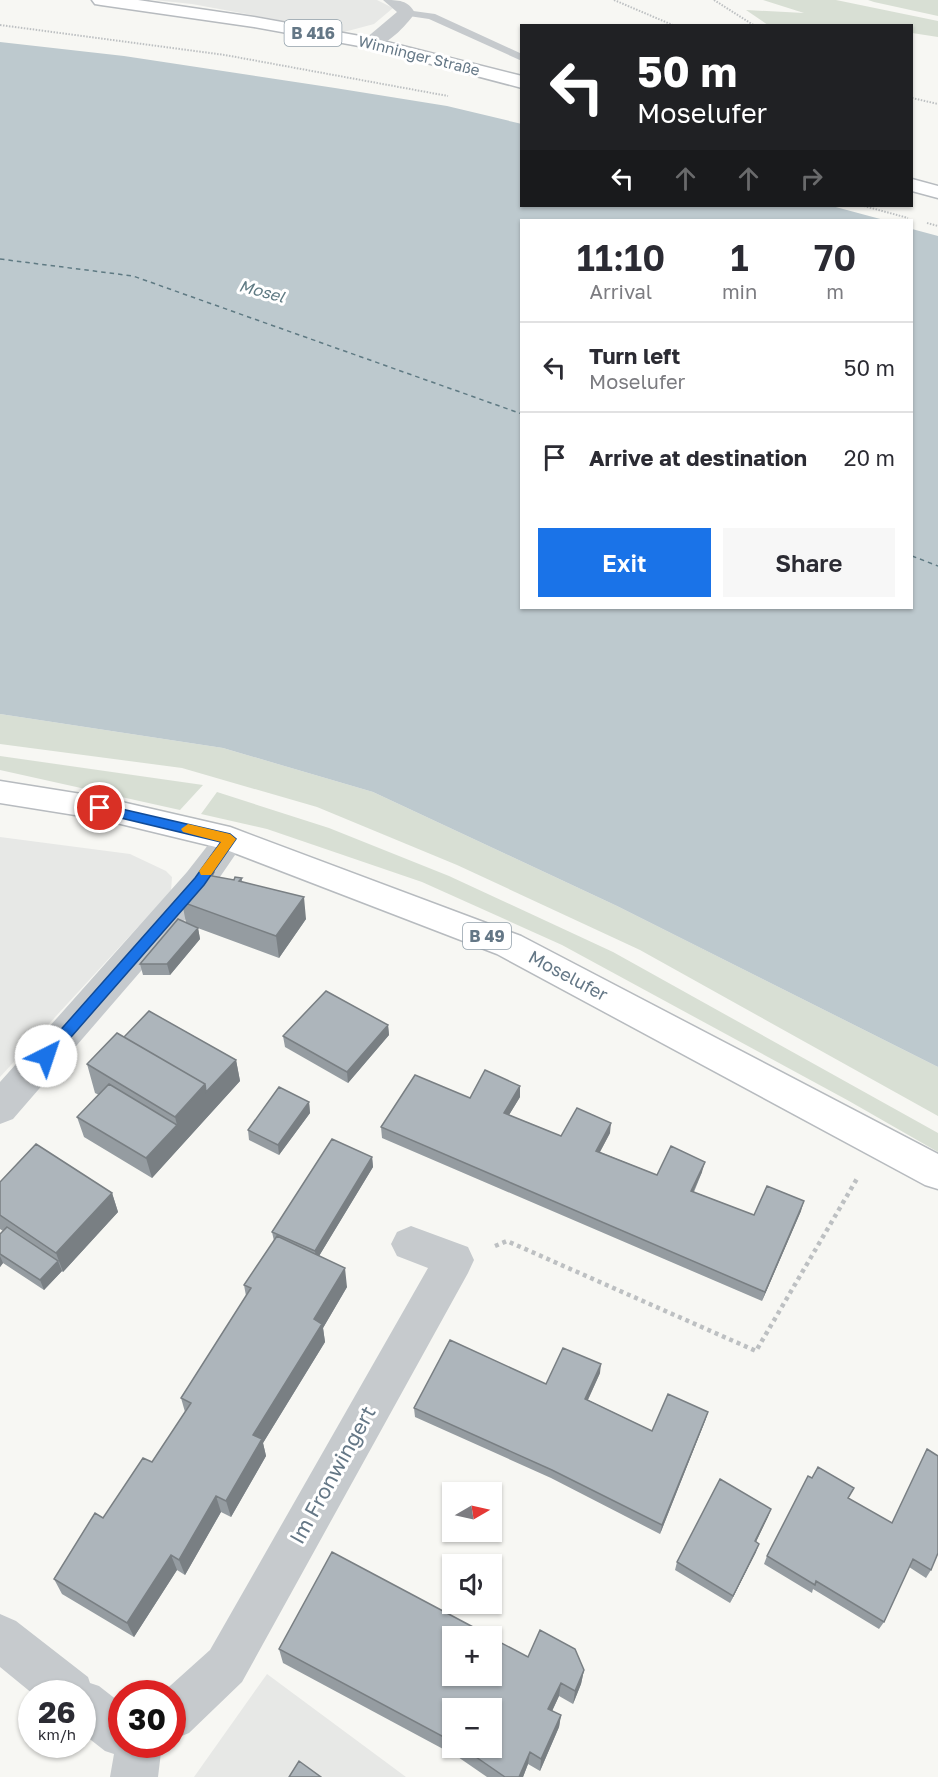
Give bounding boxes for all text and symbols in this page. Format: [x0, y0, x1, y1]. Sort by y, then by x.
road number: B 416 [284, 20, 342, 46]
street label: Winninger Straße [357, 31, 482, 79]
text: 50 m [637, 46, 737, 96]
icon: left [538, 48, 616, 126]
text: Moselufer [637, 97, 767, 129]
icon: left [606, 162, 639, 195]
icon: ahead [669, 162, 702, 195]
icon: ahead [732, 162, 765, 195]
icon: right [795, 162, 828, 195]
text: 11:10 [577, 236, 665, 279]
text: 1 [731, 236, 749, 279]
text: 70 [814, 236, 856, 279]
water label: Mosel [237, 275, 288, 307]
text: Arrival [590, 279, 652, 303]
text: min [722, 279, 757, 303]
text: m [826, 279, 844, 303]
text: Turn left [589, 342, 680, 369]
icon: left [538, 351, 571, 384]
text: 50 m [844, 354, 895, 381]
text: Moselufer [589, 369, 685, 393]
icon: arrive [538, 441, 571, 474]
text: Arrive at destination [589, 444, 807, 471]
text: 20 m [844, 444, 895, 471]
button: Exit [538, 528, 711, 597]
button: Share [723, 528, 895, 597]
pin [74, 782, 125, 833]
icon: arrive [83, 791, 116, 824]
road number: B 49 [463, 923, 511, 949]
street label: Moselufer [525, 945, 612, 1005]
position arrow [14, 1024, 78, 1088]
street label: Im Fronwingert [283, 1401, 381, 1548]
north arrow [442, 1482, 502, 1542]
map controls [442, 1482, 502, 1758]
button: sound [442, 1554, 502, 1614]
button: + [442, 1626, 502, 1686]
speed limit sign: 30 [108, 1680, 186, 1758]
text: 26 [38, 1694, 76, 1730]
button: − [442, 1698, 502, 1758]
text: km/h [38, 1725, 76, 1743]

